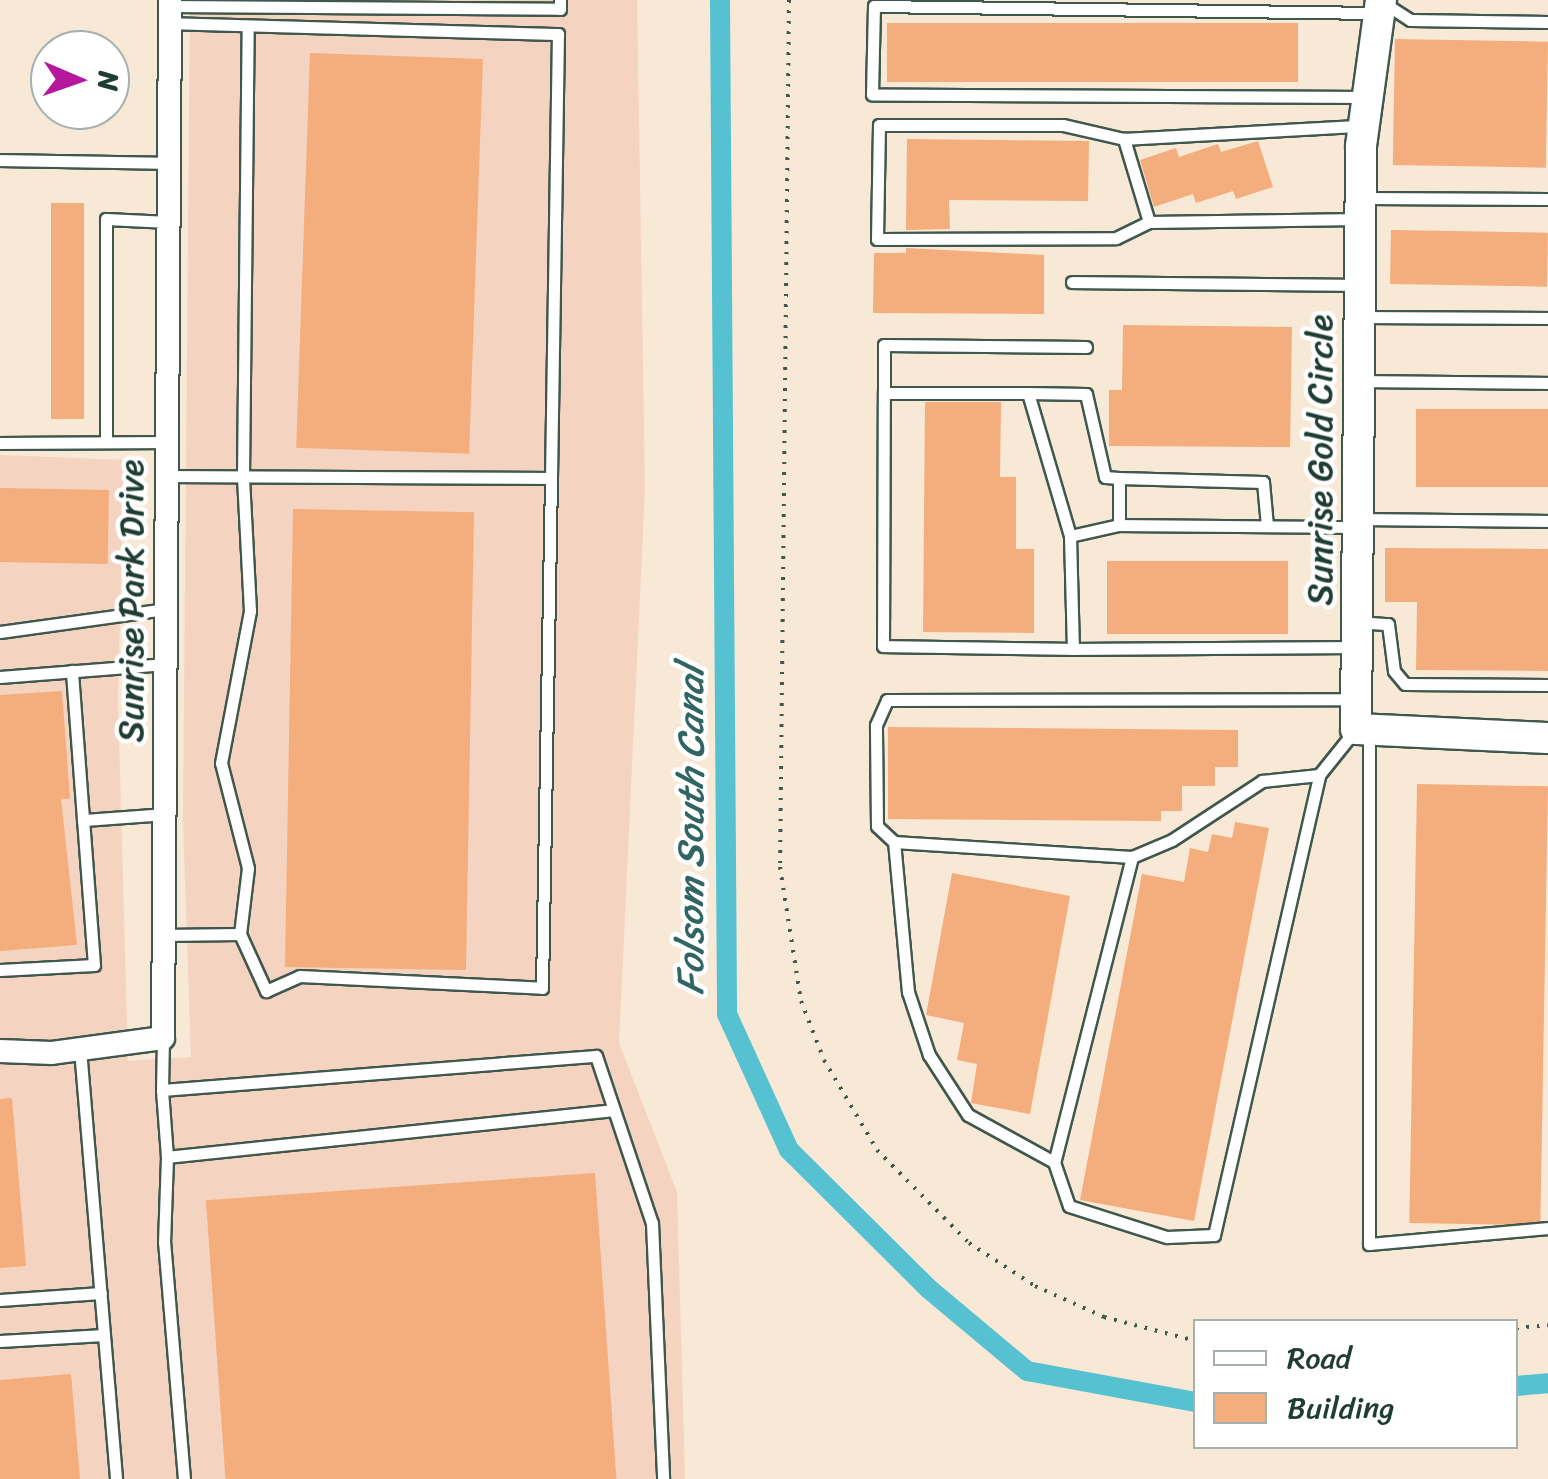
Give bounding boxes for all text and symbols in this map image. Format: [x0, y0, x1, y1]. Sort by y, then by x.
north arrow [30, 30, 130, 130]
text: N [84, 70, 133, 92]
street label: Sunrise Gold Circle [1299, 314, 1341, 606]
street label: Sunrise Park Drive [110, 459, 152, 743]
water label: Folsom South Canal [668, 665, 714, 995]
legend [1193, 1319, 1518, 1449]
text: Road [1287, 1331, 1351, 1385]
text: Building [1287, 1381, 1394, 1435]

